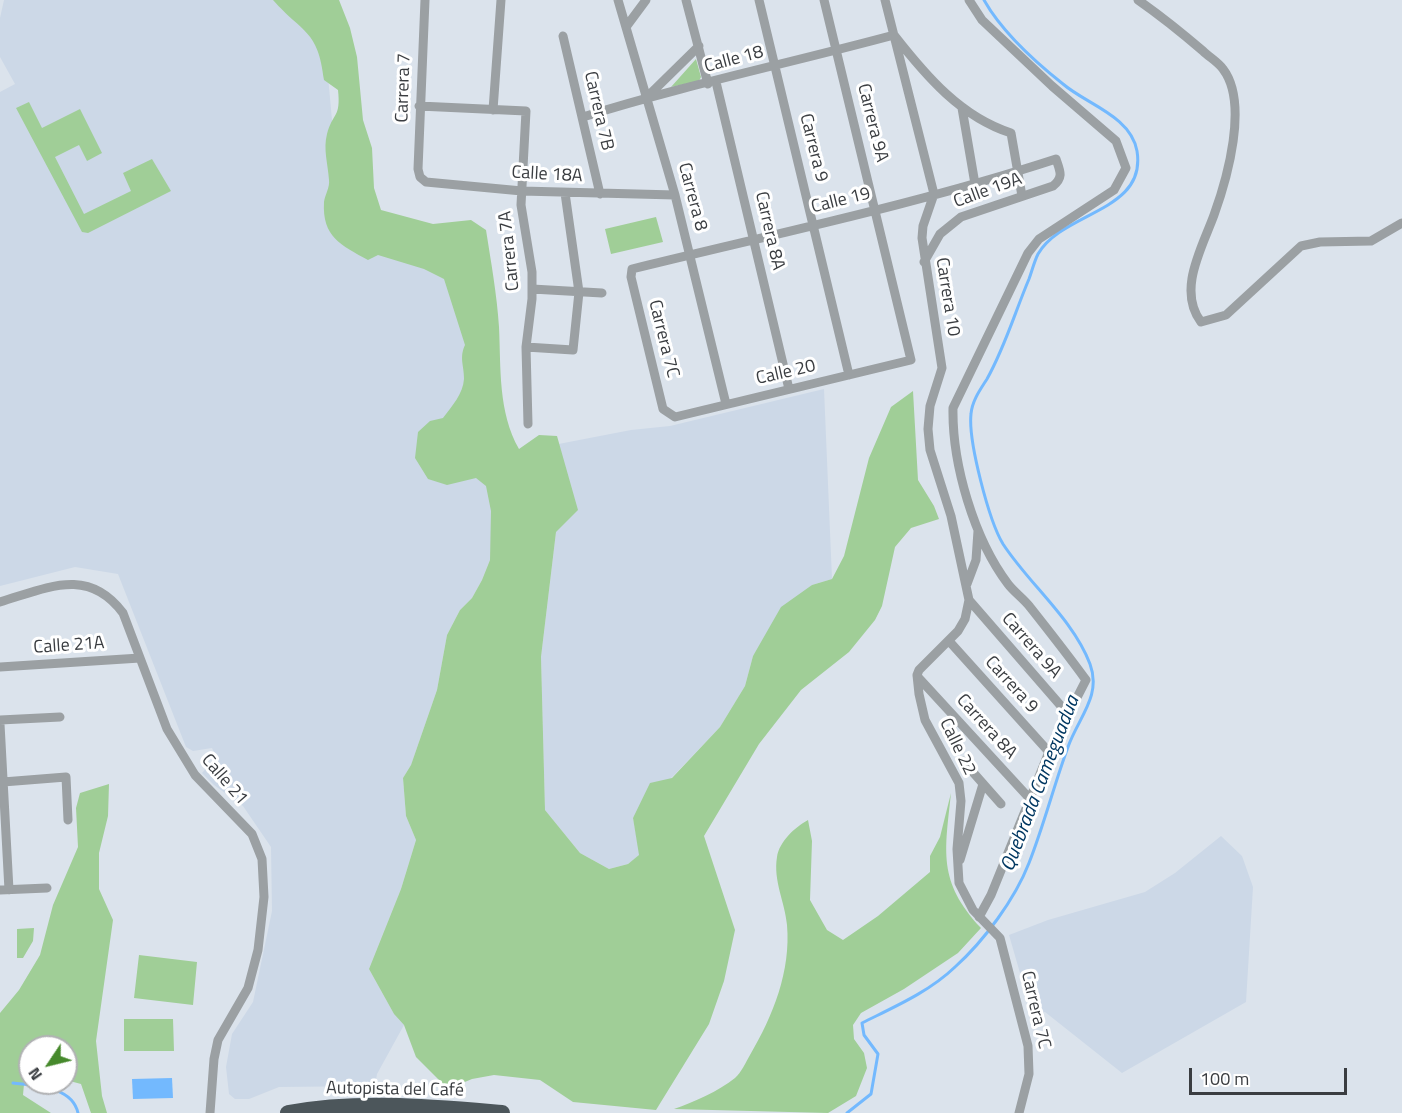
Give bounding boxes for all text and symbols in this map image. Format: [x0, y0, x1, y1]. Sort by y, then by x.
street label: Calle 18 [702, 42, 766, 78]
street label: Carrera 7 [392, 53, 416, 123]
street label: Carrera 7B [578, 69, 618, 153]
street label: Carrera 9A [852, 81, 892, 165]
street label: Carrera 9 [794, 112, 832, 184]
street label: Carrera 8 [673, 161, 711, 233]
street label: Calle 18A [511, 162, 583, 188]
street label: Calle 19A [951, 169, 1025, 213]
street label: Calle 19 [809, 183, 873, 219]
street label: Carrera 8A [749, 190, 789, 272]
street label: Carrera 7A [495, 210, 525, 292]
street label: Carrera 10 [930, 256, 964, 338]
street label: Carrera 7C [643, 298, 683, 380]
street label: Calle 20 [754, 356, 818, 390]
street label: Carrera 9A [997, 609, 1065, 683]
street label: Calle 21A [33, 633, 105, 659]
street label: Carrera 9 [980, 652, 1042, 718]
street label: Carrera 8A [951, 690, 1021, 764]
water label: Quebrada Cameguadua [996, 693, 1086, 875]
street label: Calle 22 [934, 715, 980, 779]
street label: Calle 21 [196, 750, 252, 810]
street label: Carrera 7C [1016, 969, 1054, 1051]
north arrow [18, 1035, 78, 1095]
scale bar [1192, 1056, 1350, 1094]
text: N [22, 1063, 48, 1086]
text: 100 m [1200, 1065, 1249, 1092]
street label: Autopista del Café [326, 1078, 464, 1102]

